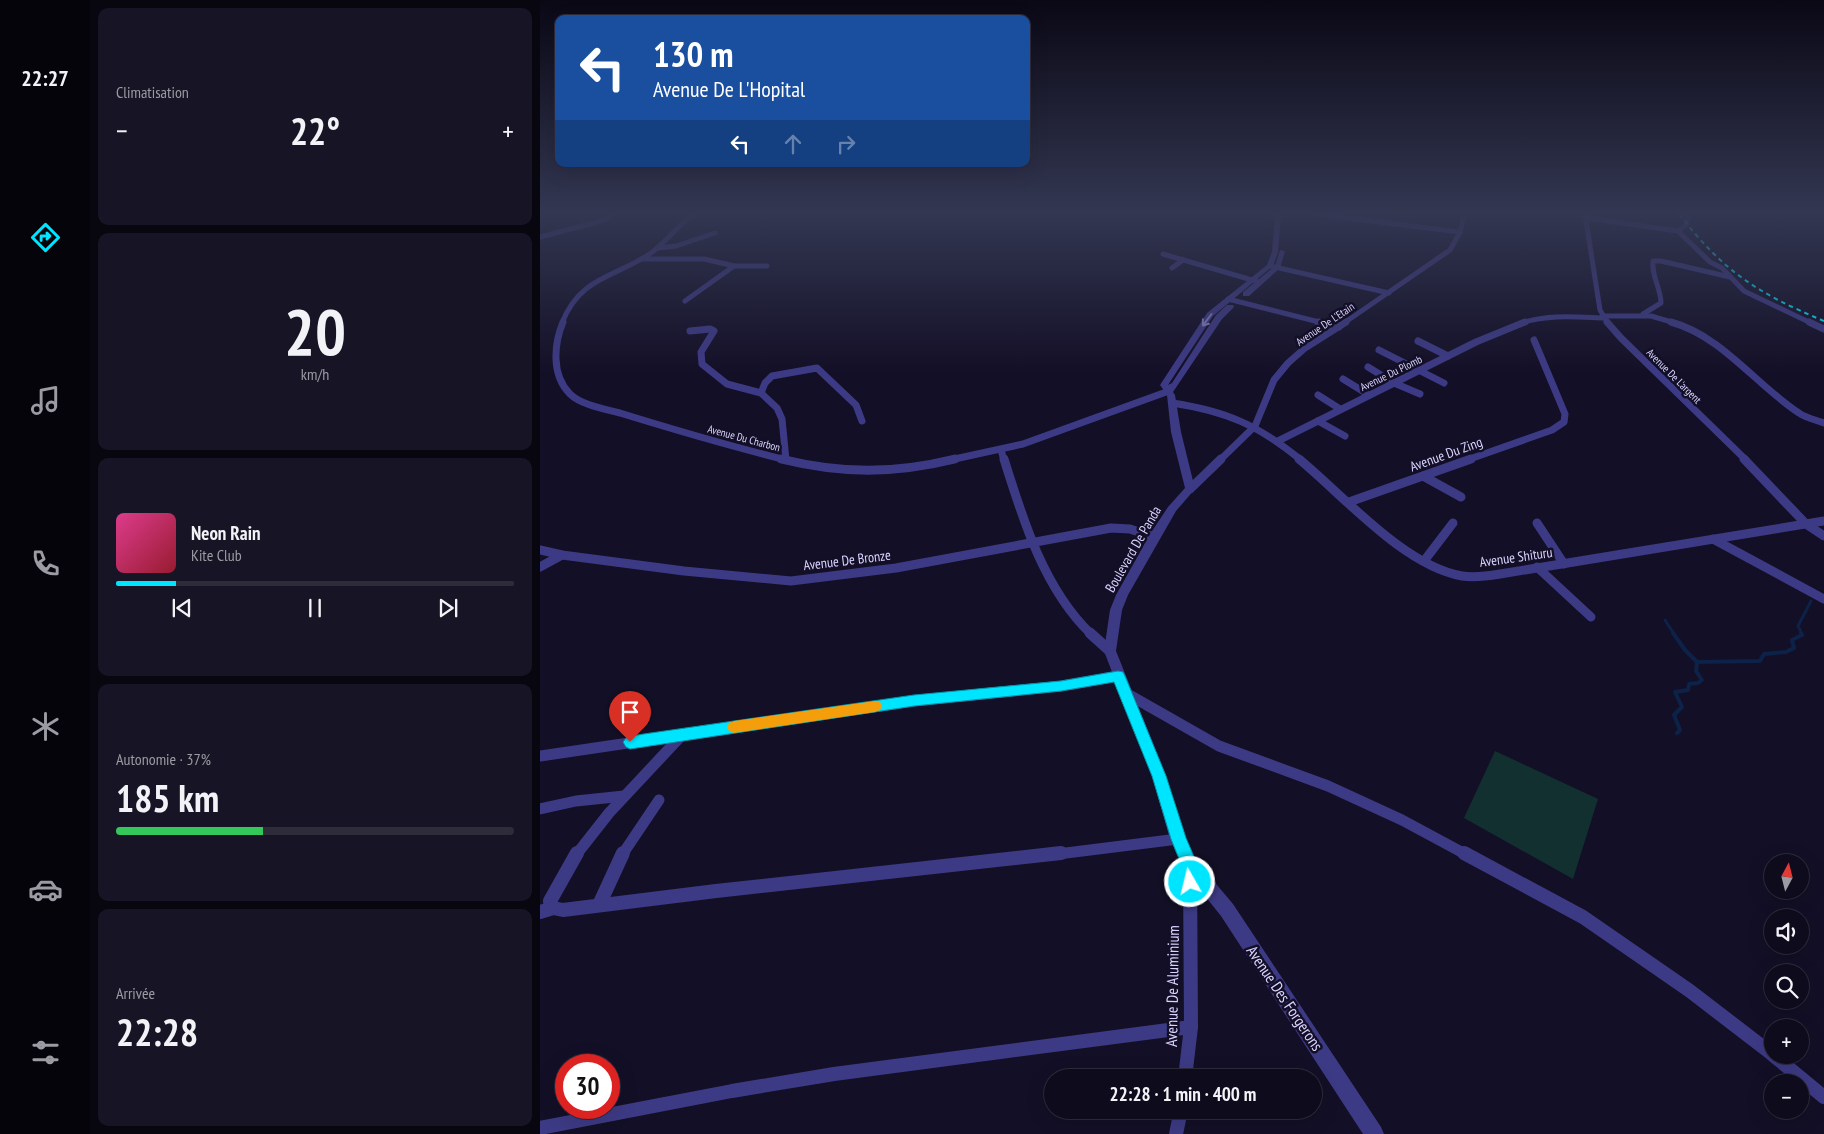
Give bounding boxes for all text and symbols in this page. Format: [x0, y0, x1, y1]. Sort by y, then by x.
text: 130 m [653, 31, 734, 77]
icon: left [570, 35, 635, 100]
text: 22:27 [21, 64, 69, 92]
text: Avenue De L'Hopital [653, 75, 805, 103]
text: Climatisation [116, 82, 189, 102]
text: 22° [290, 106, 340, 155]
text: − [116, 112, 128, 149]
text: + [502, 112, 514, 149]
icon: left [726, 130, 754, 158]
icon: ahead [779, 130, 807, 158]
icon: right [832, 130, 860, 158]
icon: directions [28, 220, 63, 255]
text: 20 [284, 289, 346, 373]
street label: Avenue De L'Etain [1293, 299, 1357, 349]
one-way arrow [1202, 313, 1212, 327]
street label: Avenue De L'argent [1644, 346, 1704, 406]
street label: Avenue Du Plomb [1358, 352, 1424, 394]
text: km/h [301, 364, 329, 384]
icon: music [28, 383, 63, 418]
street label: Avenue Du Charbon [706, 422, 782, 454]
street label: Avenue Du Zing [1407, 433, 1485, 475]
street label: Boulevard De Panda [1101, 503, 1165, 595]
text: Neon Rain [191, 521, 260, 545]
street label: Avenue Shituru [1478, 543, 1554, 571]
text: Kite Club [191, 545, 242, 565]
icon: phone [28, 546, 63, 581]
street label: Avenue De Bronze [802, 546, 892, 574]
icon: previous [168, 594, 196, 622]
icon: pause [301, 594, 329, 622]
icon: next [434, 594, 462, 622]
pin [609, 691, 651, 742]
icon: arrive [616, 698, 644, 726]
icon: climate [28, 709, 63, 744]
text: Autonomie · 37% [116, 749, 211, 769]
text: 185 km [116, 773, 219, 822]
north arrow [1764, 854, 1809, 899]
map controls [1764, 854, 1809, 1119]
position arrow [1163, 855, 1215, 907]
icon: car [28, 872, 63, 907]
button: sound [1764, 909, 1809, 954]
street label: Avenue De Aluminium [1161, 925, 1183, 1047]
street label: Avenue Des Forgerons [1242, 941, 1328, 1055]
button: search [1764, 964, 1809, 1009]
text: Arrivée [116, 983, 155, 1003]
text: 22:28 [116, 1007, 198, 1056]
button: + [1764, 1019, 1809, 1064]
icon: filters [28, 1035, 63, 1070]
speed limit sign: 30 [555, 1054, 620, 1119]
button: − [1764, 1074, 1809, 1119]
text: 22:28 · 1 min · 400 m [1110, 1082, 1256, 1106]

